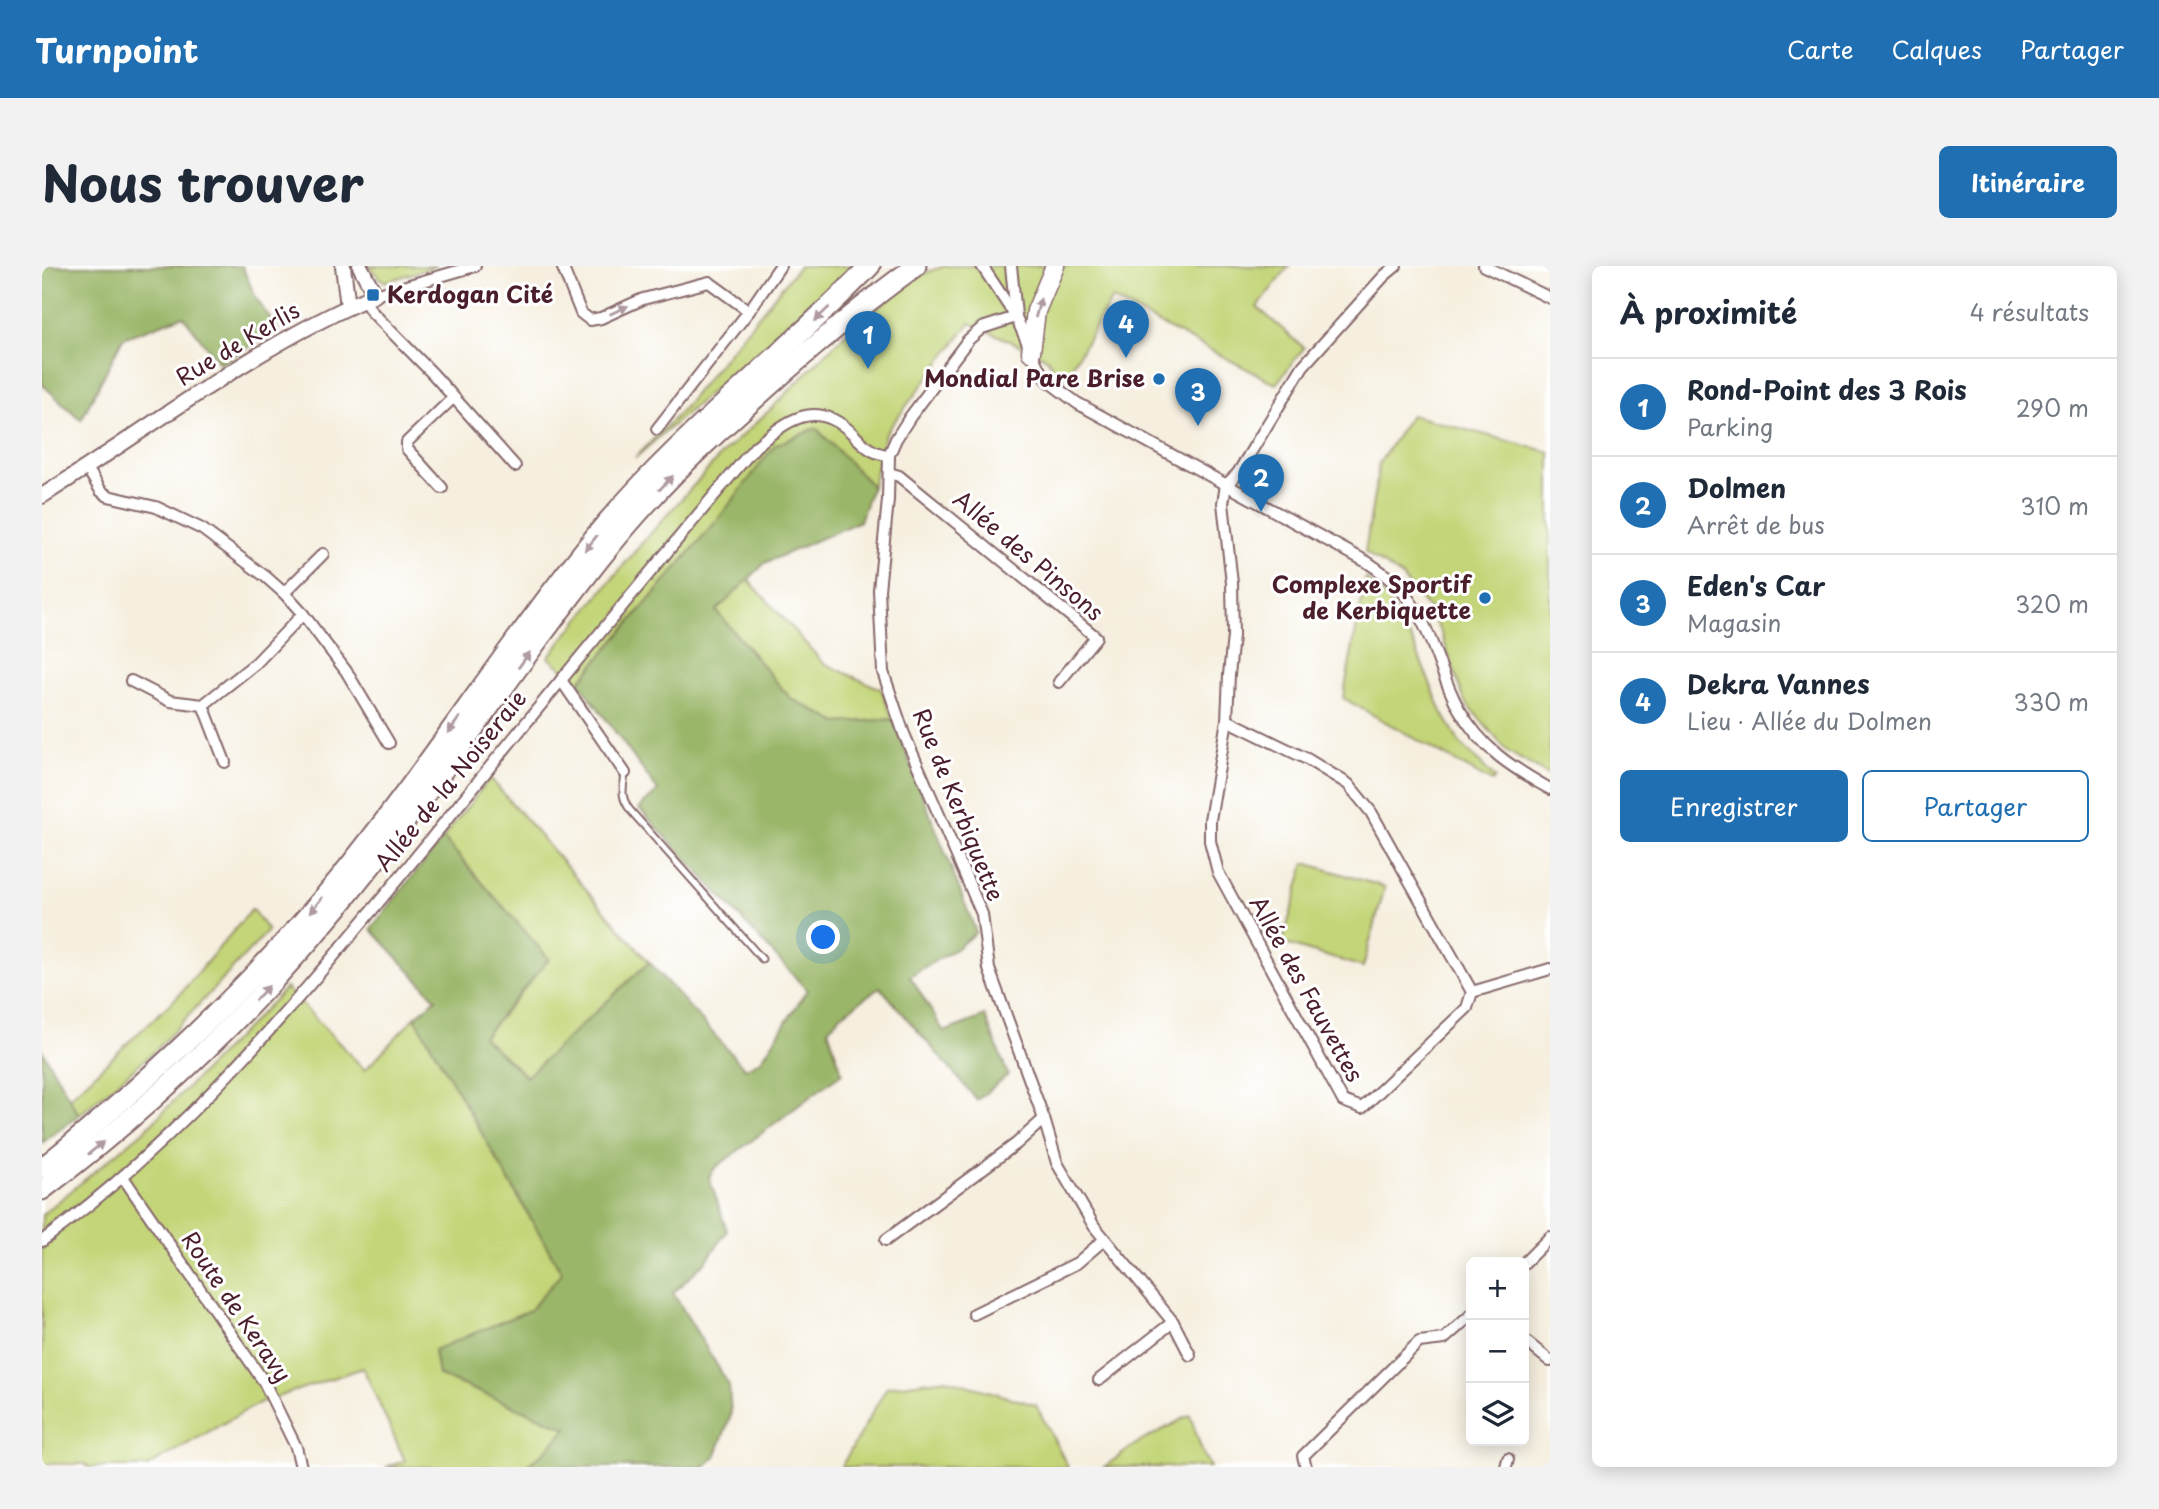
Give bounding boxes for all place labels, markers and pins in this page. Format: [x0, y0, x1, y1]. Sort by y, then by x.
place label: Kerdogan Cité [387, 276, 554, 311]
marker: Kerdogan Cité [365, 287, 381, 303]
pin: 4 [1103, 300, 1149, 358]
pin: 1 [845, 311, 891, 369]
place label: Mondial Pare Brise [924, 360, 1146, 395]
pin: 3 [1175, 368, 1221, 426]
marker: Mondial Pare Brise [1151, 371, 1167, 387]
pin: 2 [1238, 454, 1284, 512]
place label: Complexe Sportif de Kerbiquette [1272, 566, 1473, 627]
marker: Complexe Sportif de Kerbiquette [1477, 590, 1493, 606]

